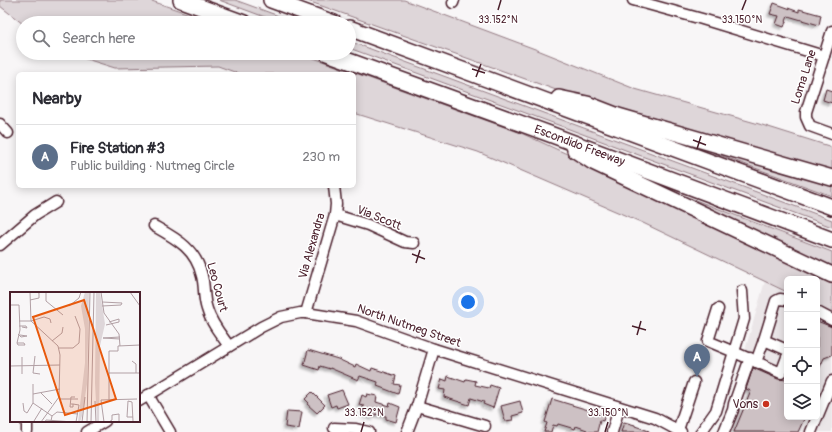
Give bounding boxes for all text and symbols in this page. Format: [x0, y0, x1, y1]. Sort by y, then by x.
text: 33.152°N [478, 14, 518, 26]
text: 33.150°N [722, 14, 763, 26]
search box [16, 16, 356, 60]
icon: search [30, 27, 52, 49]
text: Search here [62, 29, 135, 48]
street label: Loma Lane [788, 48, 820, 106]
text: Nearby [32, 88, 81, 109]
street label: Escondido Freeway [532, 122, 627, 169]
text: Fire Station #3 [70, 139, 165, 158]
text: A [41, 149, 49, 165]
text: 230 m [303, 149, 340, 165]
text: Public building · Nutmeg Circle [70, 158, 235, 174]
street label: Via Scott [355, 202, 404, 234]
street label: Via Alexandra [295, 211, 329, 281]
street label: Leo Court [203, 261, 231, 314]
map controls [784, 276, 820, 420]
button: + [784, 276, 820, 312]
inset map [10, 292, 140, 422]
your location [458, 292, 478, 312]
street label: North Nutmeg Street [355, 301, 463, 351]
button: − [784, 312, 820, 348]
pin: A [684, 344, 710, 377]
button: locate [784, 348, 820, 384]
button: layers [784, 384, 820, 420]
place label: Vons [733, 397, 759, 412]
marker: Vons [761, 399, 771, 409]
text: 33.152°N [344, 407, 384, 419]
text: 33.150°N [588, 407, 629, 419]

